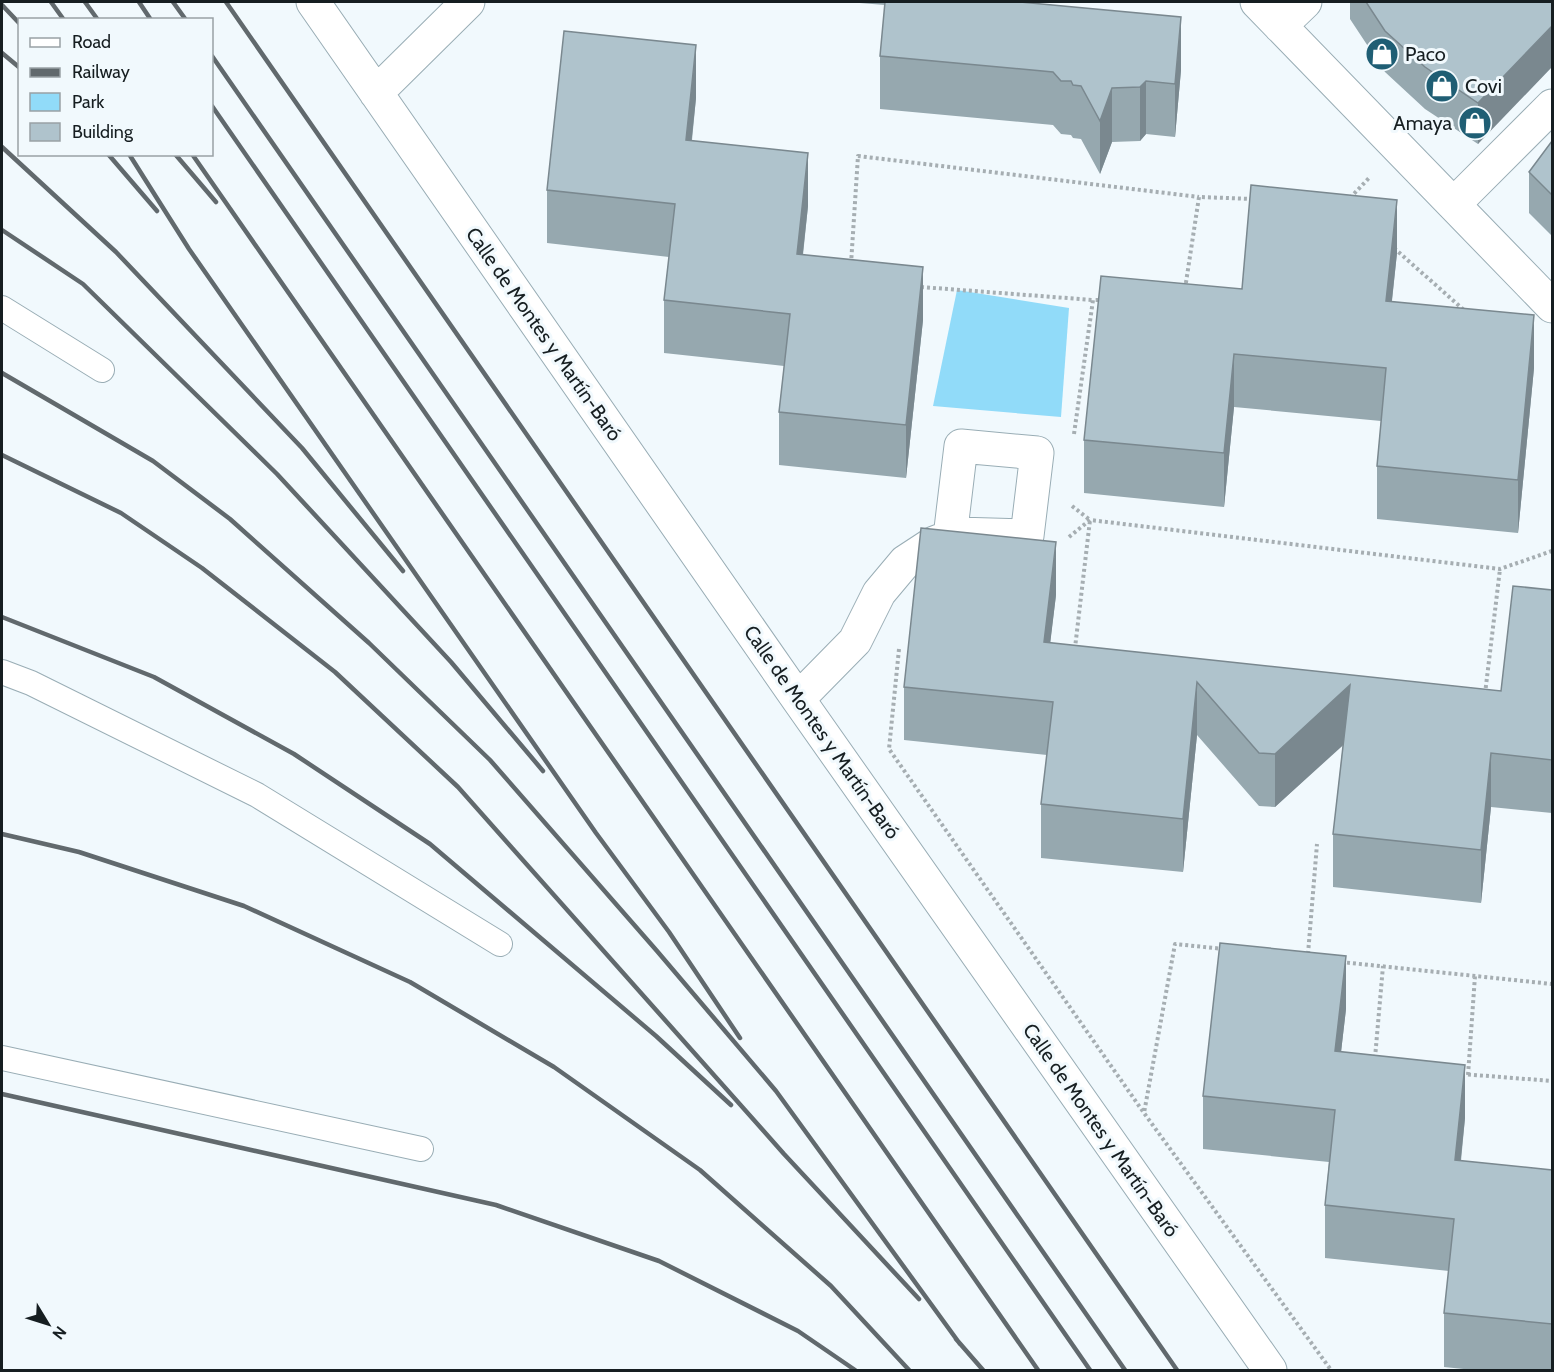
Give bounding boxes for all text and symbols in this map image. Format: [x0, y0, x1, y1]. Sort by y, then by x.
legend [18, 18, 213, 156]
text: Road [72, 31, 111, 53]
shop icon: Paco [1364, 36, 1400, 72]
place label: Paco [1405, 42, 1446, 66]
text: Railway [72, 61, 130, 83]
shop icon: Covi [1424, 68, 1460, 104]
place label: Covi [1465, 74, 1502, 98]
text: Park [72, 91, 105, 113]
shop icon: Amaya [1457, 105, 1493, 141]
place label: Amaya [1393, 111, 1452, 135]
text: Building [72, 121, 134, 143]
street label: Calle de Montes y Martín-Baró [461, 223, 627, 445]
street label: Calle de Montes y Martín-Baró [739, 621, 905, 843]
street label: Calle de Montes y Martín-Baró [1018, 1019, 1184, 1241]
north arrow [18, 1294, 78, 1354]
text: N [48, 1323, 70, 1343]

